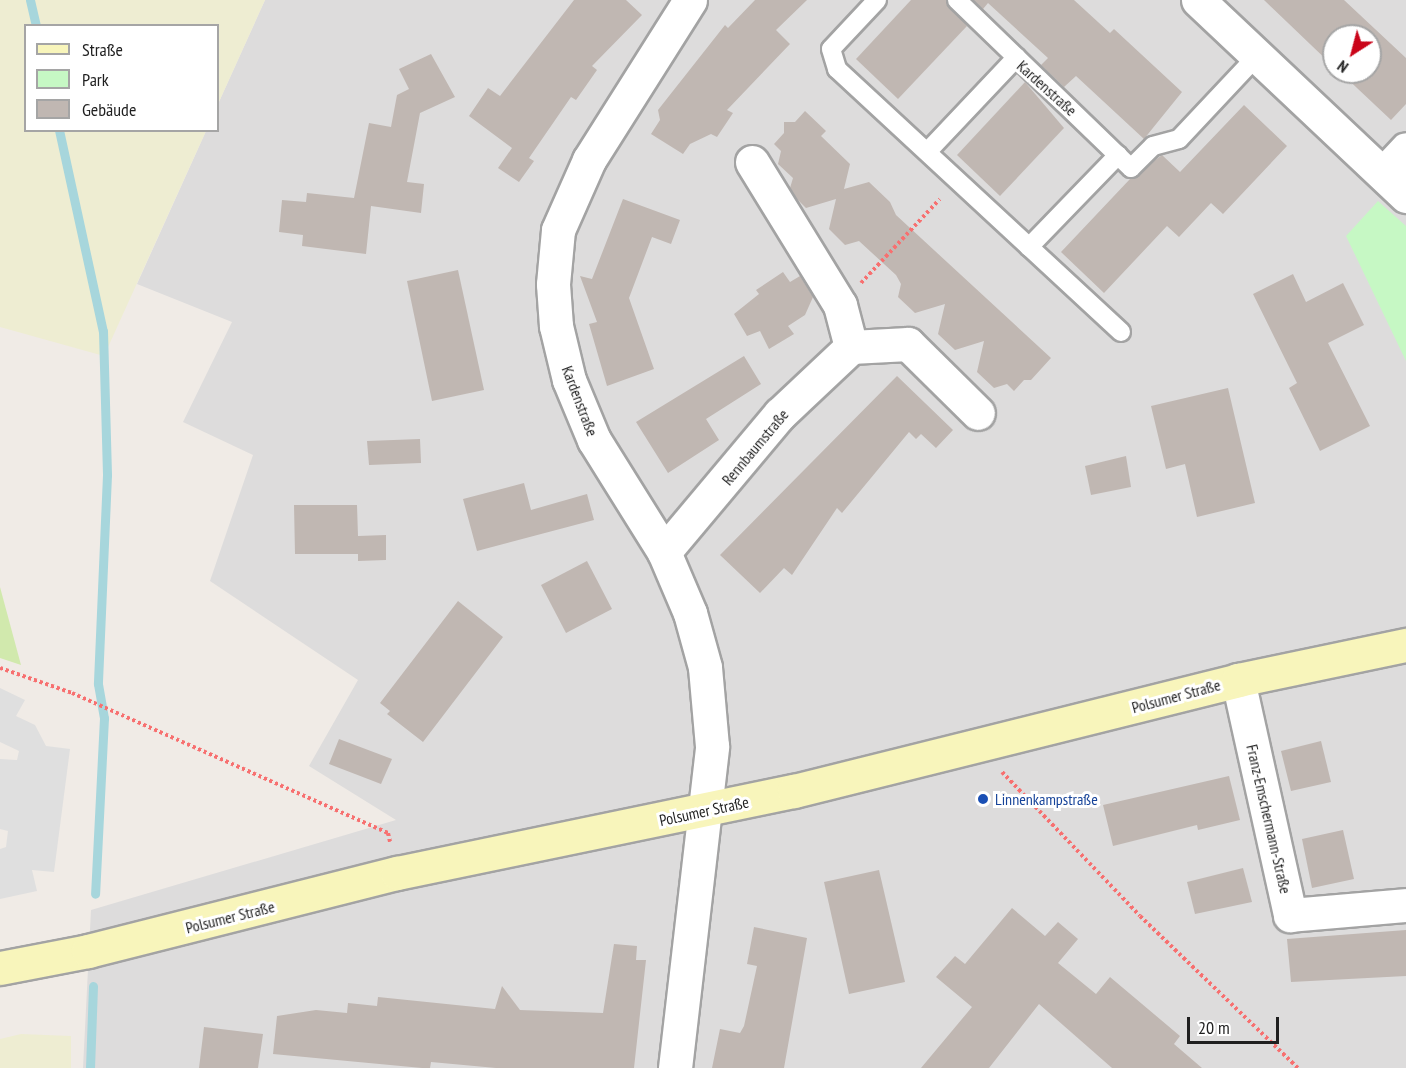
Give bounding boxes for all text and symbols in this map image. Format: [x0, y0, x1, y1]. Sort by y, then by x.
legend [24, 24, 219, 132]
north arrow [1322, 24, 1382, 84]
text: Straße [82, 38, 123, 61]
street label: Kardenstraße [1013, 56, 1081, 120]
text: N [1333, 56, 1352, 78]
text: Park [82, 68, 109, 91]
text: Gebäude [82, 98, 136, 121]
street label: Kardenstraße [558, 363, 602, 439]
street label: Rennbaumstraße [718, 405, 792, 489]
street label: Polsumer Straße [1130, 675, 1222, 717]
street label: Franz-Emschermann-Straße [1242, 742, 1296, 896]
place label: Linnenkampstraße [995, 789, 1098, 809]
street label: Polsumer Straße [658, 792, 750, 830]
marker: Linnenkampstraße [976, 792, 990, 806]
street label: Polsumer Straße [184, 897, 276, 937]
scale bar [1190, 1005, 1282, 1043]
text: 20 m [1198, 1016, 1230, 1039]

